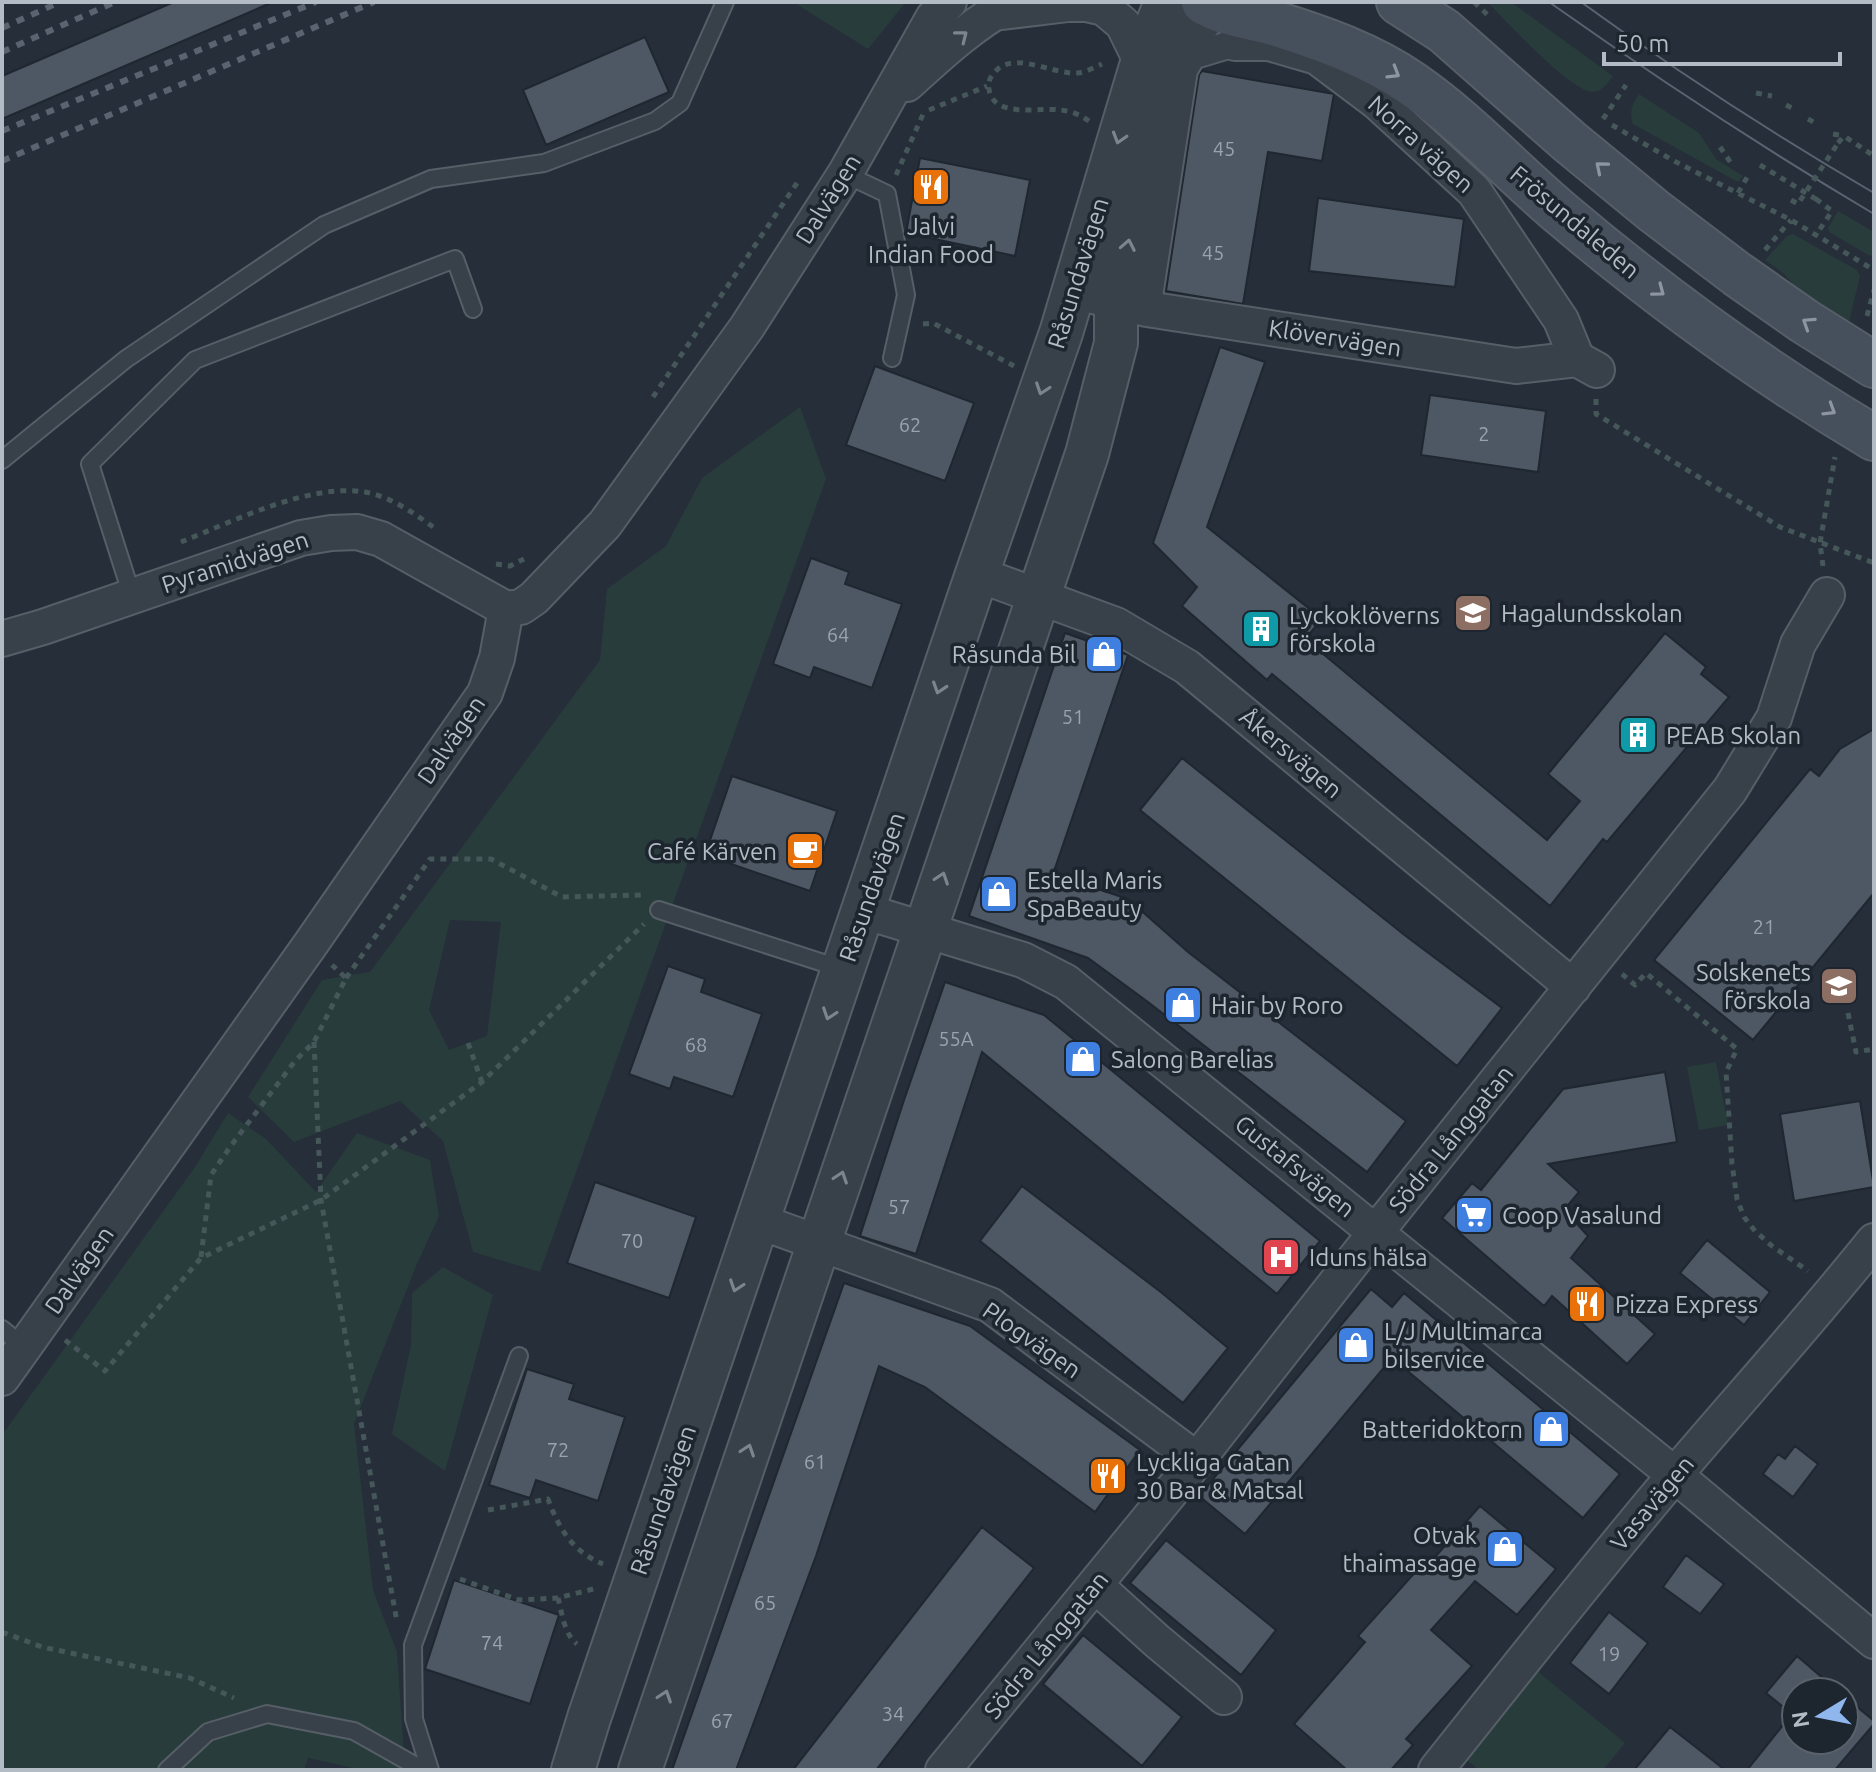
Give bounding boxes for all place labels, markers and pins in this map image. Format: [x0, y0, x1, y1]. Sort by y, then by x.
restaurant icon: Jalvi Indian Food [910, 166, 952, 208]
place label: Jalvi Indian Food [868, 213, 994, 268]
school or university icon: Hagalundsskolan [1452, 592, 1494, 634]
place label: Hagalundsskolan [1501, 600, 1683, 627]
place label: Lyckoklöverns förskola [1289, 602, 1440, 657]
building icon: Lyckoklöverns förskola [1240, 608, 1282, 650]
shop icon: Råsunda Bil [1083, 633, 1125, 675]
place label: Råsunda Bil [952, 641, 1076, 668]
building icon: PEAB Skolan [1617, 714, 1659, 756]
place label: PEAB Skolan [1666, 722, 1801, 749]
cafe icon: Café Kärven [784, 830, 826, 872]
place label: Café Kärven [647, 838, 777, 865]
place label: Estella Maris SpaBeauty [1027, 867, 1163, 922]
shop icon: Estella Maris SpaBeauty [978, 873, 1020, 915]
place label: Solskenets förskola [1696, 959, 1811, 1014]
school or university icon: Solskenets förskola [1818, 965, 1860, 1007]
shop icon: Hair by Roro [1162, 984, 1204, 1026]
place label: Hair by Roro [1211, 992, 1344, 1019]
shop icon: Salong Barelias [1062, 1038, 1104, 1080]
place label: Salong Barelias [1111, 1046, 1274, 1073]
supermarket icon: Coop Vasalund [1453, 1194, 1495, 1236]
place label: Coop Vasalund [1502, 1202, 1662, 1229]
hospital icon: Iduns hälsa [1260, 1236, 1302, 1278]
place label: Iduns hälsa [1309, 1244, 1428, 1271]
restaurant icon: Pizza Express [1566, 1283, 1608, 1325]
place label: Pizza Express [1615, 1291, 1758, 1318]
place label: L/J Multimarca bilservice [1384, 1318, 1543, 1373]
shop icon: L/J Multimarca bilservice [1335, 1324, 1377, 1366]
shop icon: Batteridoktorn [1530, 1408, 1572, 1450]
place label: Batteridoktorn [1362, 1416, 1523, 1443]
place label: Lyckliga Gatan 30 Bar & Matsal [1136, 1449, 1304, 1504]
restaurant icon: Lyckliga Gatan 30 Bar & Matsal [1087, 1455, 1129, 1497]
place label: Otvak thaimassage [1342, 1522, 1477, 1577]
shop icon: Otvak thaimassage [1484, 1528, 1526, 1570]

